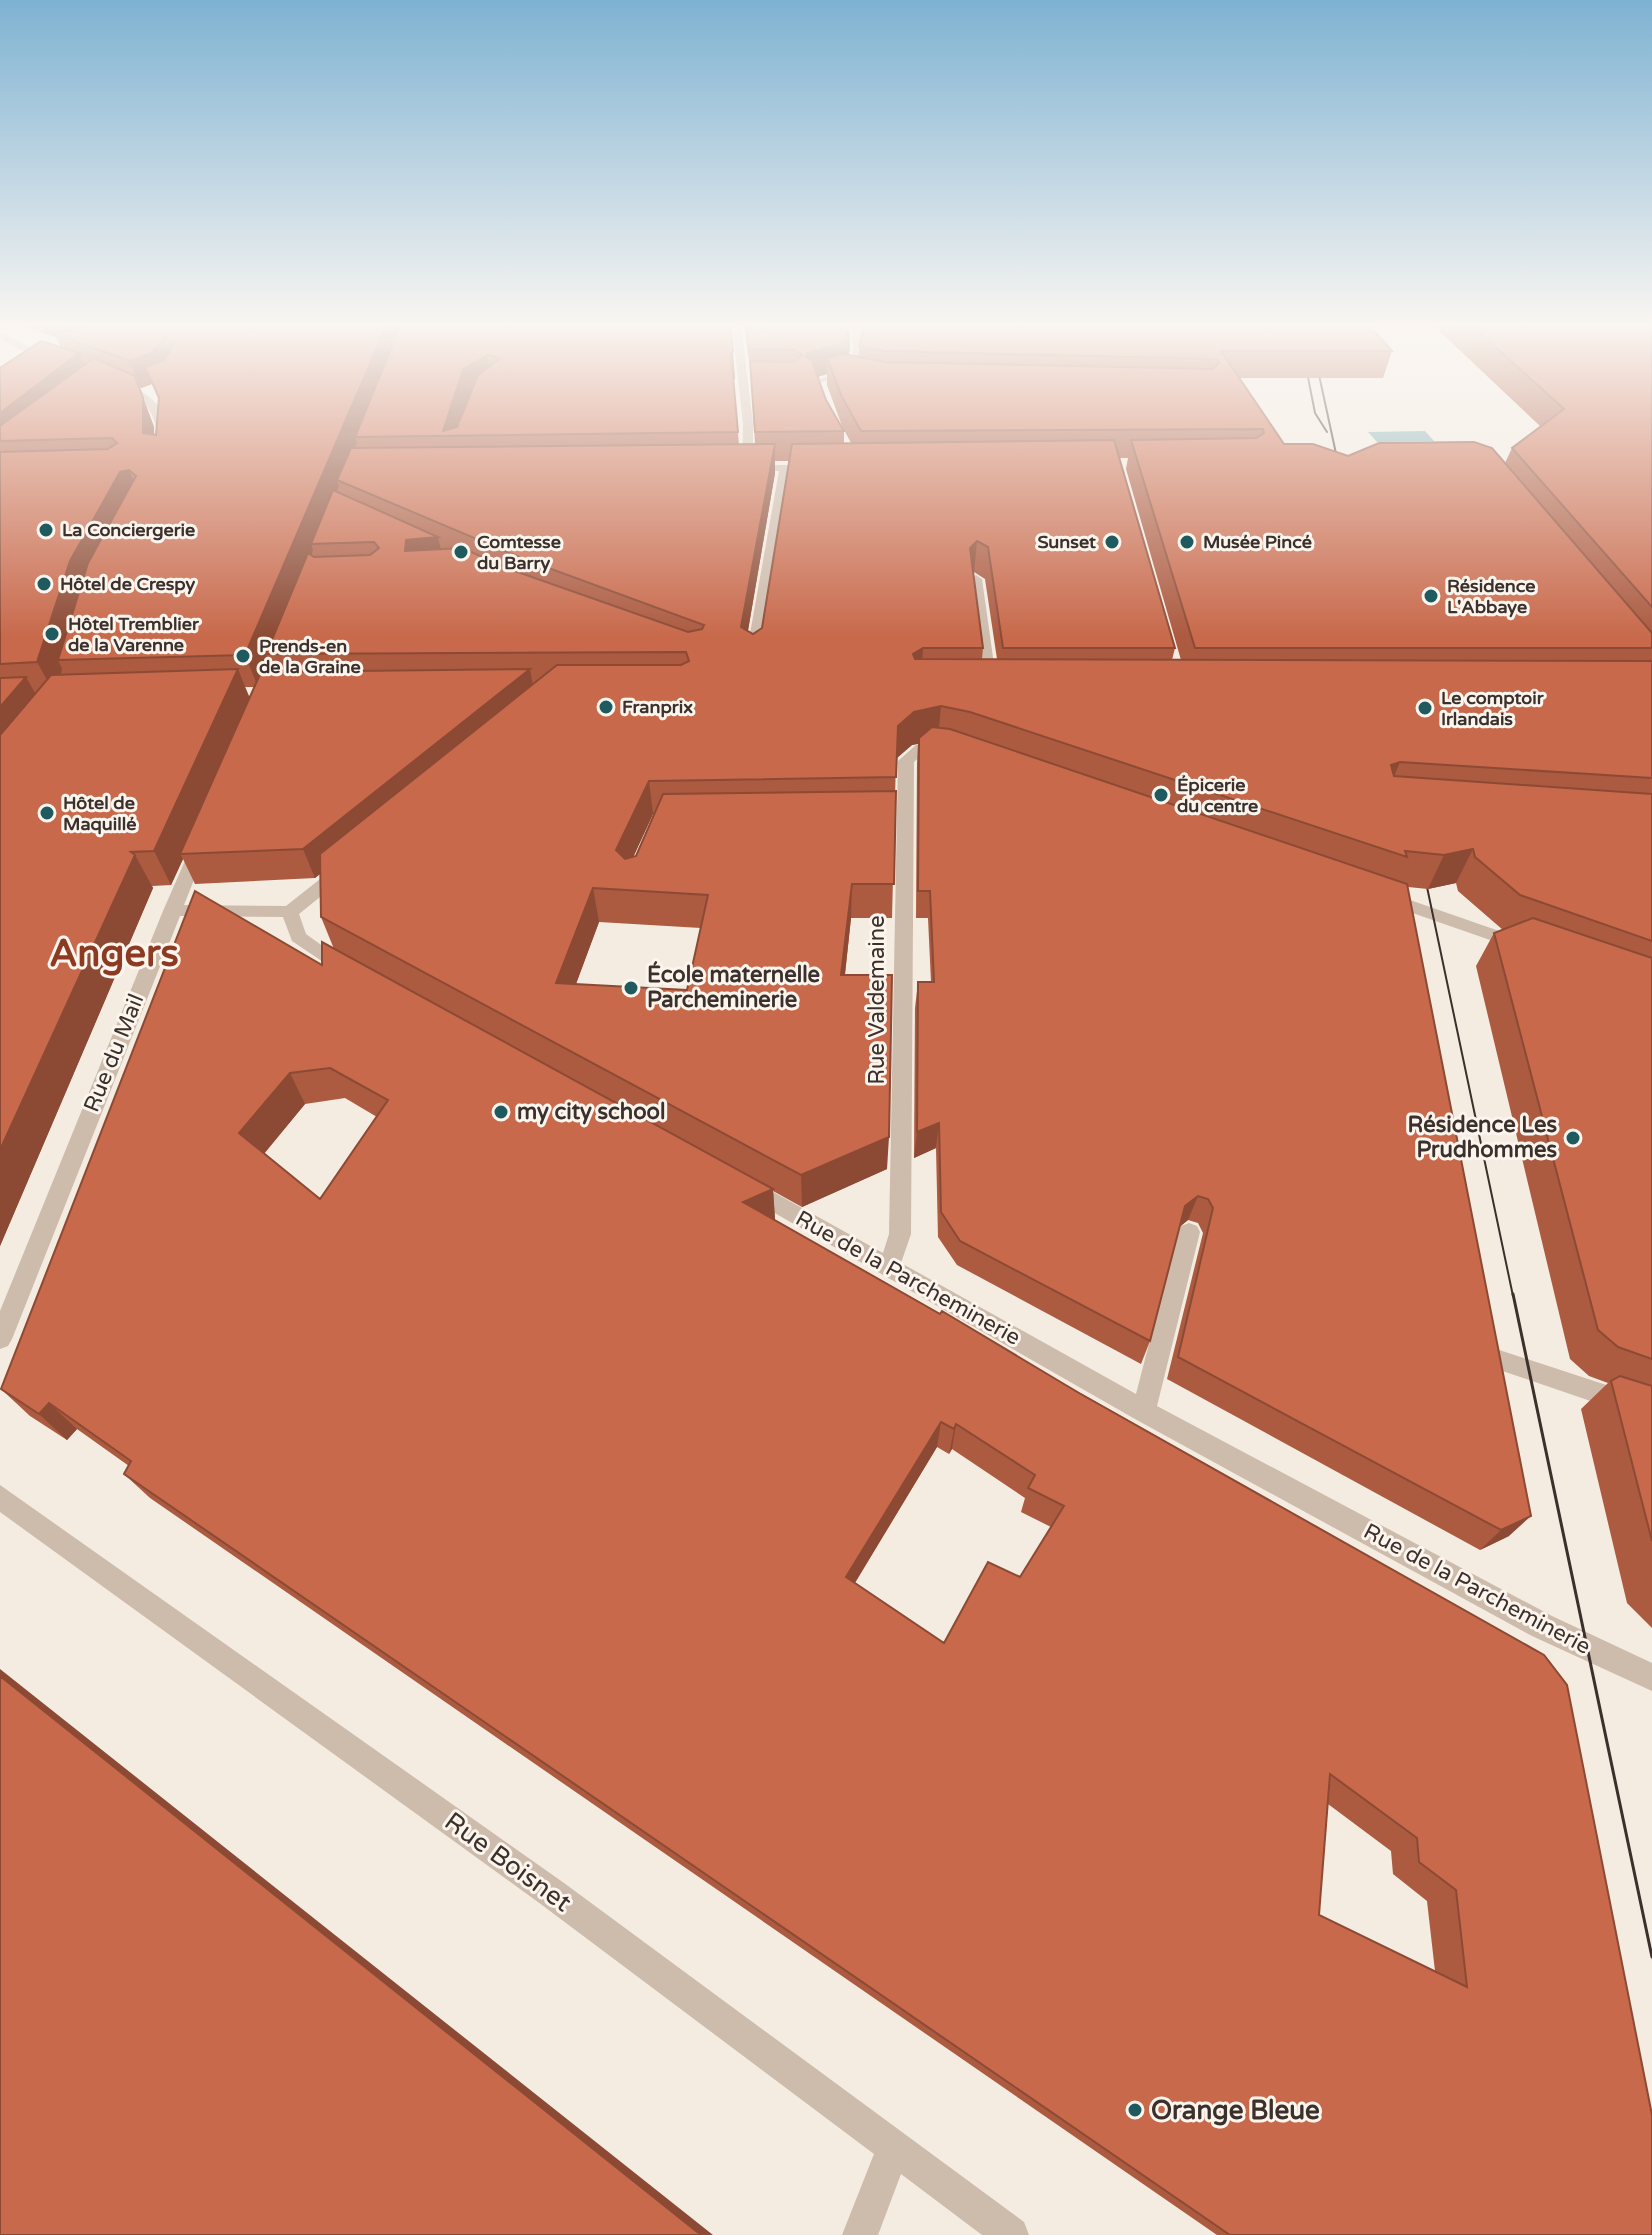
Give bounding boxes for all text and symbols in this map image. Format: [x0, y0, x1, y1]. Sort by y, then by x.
place label: La Conciergerie [62, 519, 195, 541]
marker: La Conciergerie [37, 521, 55, 539]
place label: Comtesse du Barry [477, 531, 561, 574]
place label: Sunset [1037, 531, 1096, 553]
place label: Musée Pincé [1203, 531, 1312, 553]
marker: Sunset [1103, 533, 1121, 551]
marker: Musée Pincé [1178, 533, 1196, 551]
marker: Comtesse du Barry [452, 543, 470, 561]
place label: Hôtel de Crespy [60, 573, 196, 595]
marker: Hôtel de Crespy [35, 575, 53, 593]
place label: Résidence L'Abbaye [1447, 575, 1535, 618]
marker: Résidence L'Abbaye [1422, 587, 1440, 605]
place label: Hôtel Tremblier de la Varenne [68, 613, 200, 656]
marker: Hôtel Tremblier de la Varenne [43, 625, 61, 643]
place label: Prends-en de la Graine [259, 635, 361, 678]
marker: Prends-en de la Graine [234, 647, 252, 665]
place label: Le comptoir Irlandais [1441, 687, 1545, 730]
place label: Franprix [622, 696, 693, 718]
marker: Franprix [597, 698, 615, 716]
marker: Le comptoir Irlandais [1416, 699, 1434, 717]
place label: Épicerie du centre [1177, 774, 1258, 817]
marker: Épicerie du centre [1152, 786, 1170, 804]
place label: Hôtel de Maquillé [63, 792, 136, 835]
marker: Hôtel de Maquillé [38, 804, 56, 822]
street label: Rue Valdemaine [864, 915, 890, 1085]
district label: Angers [49, 931, 179, 977]
place label: École maternelle Parcheminerie [647, 961, 820, 1013]
marker: École maternelle Parcheminerie [622, 979, 640, 997]
street label: Rue du Mail [79, 990, 149, 1116]
place label: my city school [517, 1099, 665, 1125]
marker: my city school [492, 1103, 510, 1121]
place label: Résidence Les Prudhommes [1408, 1112, 1557, 1163]
marker: Résidence Les Prudhommes [1564, 1129, 1582, 1147]
street label: Rue de la Parcheminerie [791, 1205, 1025, 1351]
street label: Rue de la Parcheminerie [1359, 1518, 1595, 1660]
street label: Rue Boisnet [439, 1806, 577, 1918]
place label: Orange Bleue [1151, 2095, 1320, 2126]
marker: Orange Bleue [1126, 2101, 1144, 2119]

